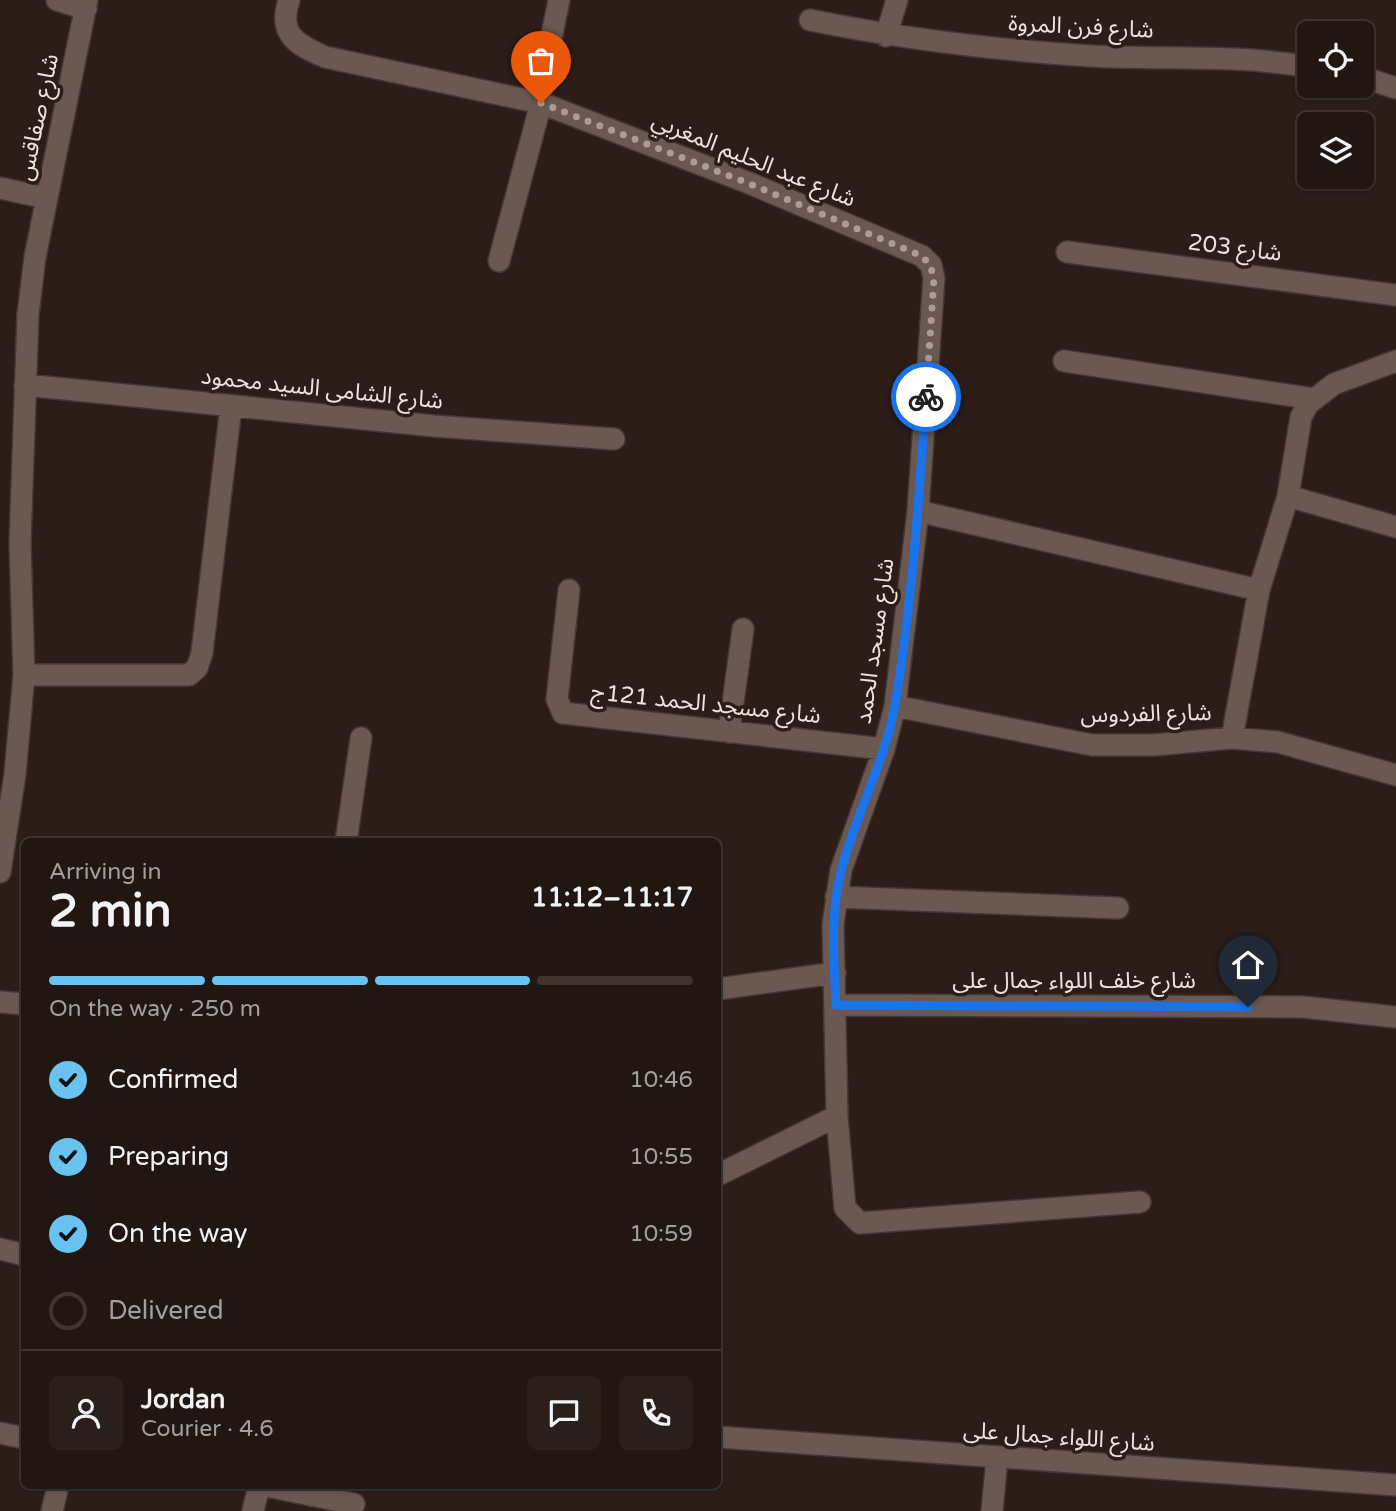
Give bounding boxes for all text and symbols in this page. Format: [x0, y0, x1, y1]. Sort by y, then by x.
street label: شارع فرن المروة [1008, 9, 1154, 47]
map controls [1297, 21, 1374, 189]
button: locate [1297, 21, 1374, 98]
pin [511, 31, 571, 103]
icon: bag [522, 42, 560, 80]
street label: شارع صفاقس [11, 51, 67, 184]
street label: شارع عبد الحليم المغربي [647, 106, 860, 216]
button: layers [1297, 112, 1374, 189]
street label: شارع 203 [1186, 228, 1283, 270]
street label: شارع الشامى السيد محمود [199, 362, 444, 418]
courier [891, 362, 961, 432]
icon: bike [907, 378, 945, 416]
street label: شارع مسجد الحمد [850, 557, 902, 726]
street label: شارع مسجد الحمد 121ج [589, 678, 822, 732]
street label: شارع الفردوس [1080, 699, 1212, 731]
text: Arriving in [49, 858, 162, 886]
text: 11:12–11:17 [531, 882, 693, 913]
text: 2 min [49, 884, 172, 939]
pin [1218, 935, 1278, 1007]
icon: home [1229, 946, 1267, 984]
street label: شارع خلف اللواء جمال على [952, 967, 1196, 997]
text: On the way · 250 m [49, 995, 261, 1023]
icon: check [49, 1061, 87, 1099]
text: Confirmed [108, 1064, 238, 1095]
text: 10:46 [629, 1066, 693, 1094]
icon: check [49, 1138, 87, 1176]
text: Preparing [108, 1141, 229, 1172]
text: 10:55 [629, 1143, 693, 1171]
icon: check [49, 1215, 87, 1253]
text: On the way [108, 1218, 248, 1249]
text: 10:59 [629, 1220, 693, 1248]
text: Delivered [108, 1295, 224, 1326]
button: person [49, 1376, 123, 1450]
button: chat [527, 1376, 601, 1450]
button: phone [619, 1376, 693, 1450]
text: Jordan [141, 1384, 225, 1415]
text: Courier · 4.6 [141, 1415, 274, 1443]
street label: شارع اللواء جمال على [962, 1416, 1156, 1460]

